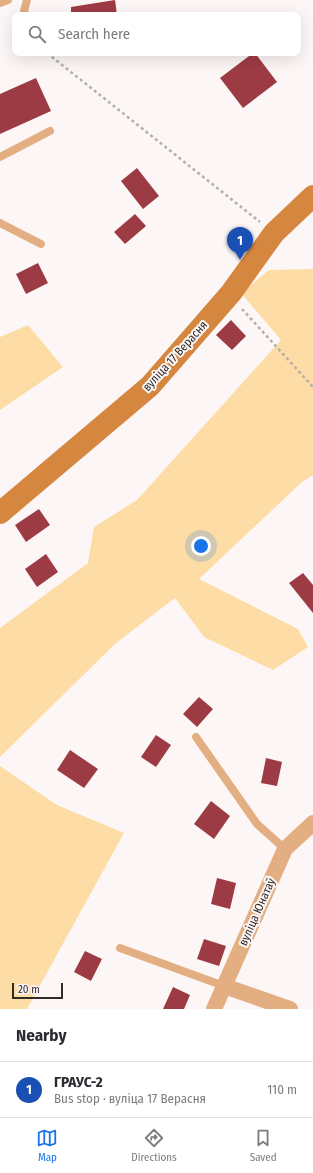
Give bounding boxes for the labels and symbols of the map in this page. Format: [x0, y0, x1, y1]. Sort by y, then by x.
pin: 1 [227, 227, 253, 260]
street label: вуліца 17 Верасня [140, 318, 210, 394]
your location [191, 536, 211, 556]
street label: вуліца Юнатаў [236, 875, 278, 948]
scale bar [12, 981, 63, 1000]

